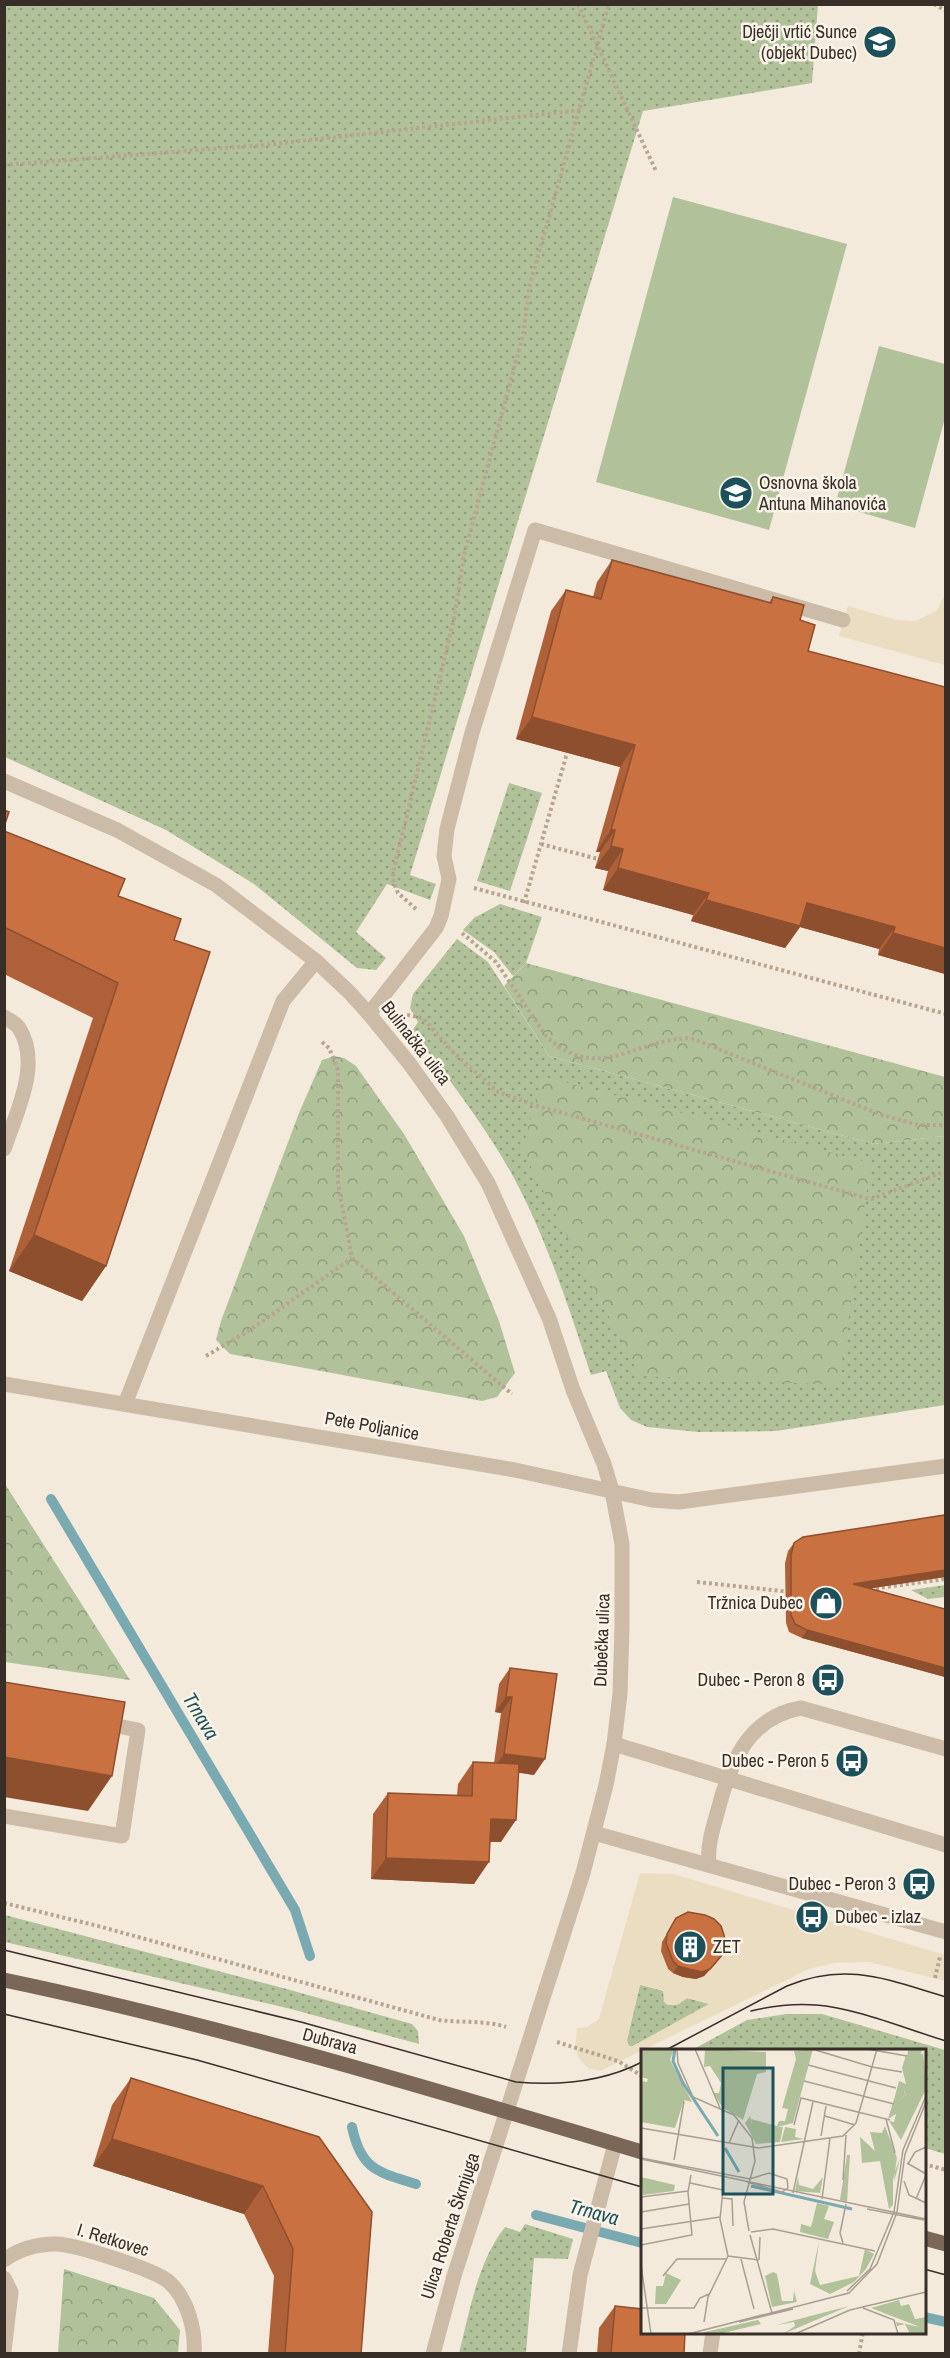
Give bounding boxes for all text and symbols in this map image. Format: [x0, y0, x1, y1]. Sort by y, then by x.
place label: Dječji vrtić Sunce (objekt Dubec) [742, 19, 857, 65]
school or university icon: Dječji vrtić Sunce (objekt Dubec) [862, 24, 898, 60]
place label: Osnovna škola Antuna Mihanovića [758, 470, 886, 516]
school or university icon: Osnovna škola Antuna Mihanovića [718, 475, 754, 511]
street label: Bulinačka ulica [376, 996, 457, 1090]
street label: Pete Poljanice [323, 1405, 421, 1446]
shop icon: Tržnica Dubec [808, 1585, 844, 1621]
place label: Tržnica Dubec [708, 1590, 803, 1615]
street label: Dubečka ulica [587, 1593, 616, 1687]
bus stop icon: Dubec - Peron 8 [810, 1662, 846, 1698]
place label: Dubec - Peron 8 [698, 1667, 805, 1692]
water label: Trnava [177, 1687, 226, 1744]
bus stop icon: Dubec - Peron 5 [834, 1743, 870, 1779]
place label: Dubec - Peron 5 [722, 1748, 829, 1773]
bus stop icon: Dubec - Peron 3 [901, 1866, 937, 1902]
place label: Dubec - Peron 3 [789, 1871, 896, 1896]
bus stop icon: Dubec - izlaz [794, 1899, 830, 1935]
place label: Dubec - izlaz [835, 1904, 921, 1929]
building icon: ZET [672, 1929, 708, 1965]
place label: ZET [713, 1934, 741, 1959]
street label: Dubrava [300, 2021, 360, 2060]
inset map [641, 2049, 926, 2334]
street label: Ulica Roberta Škrnjuga [414, 2149, 485, 2302]
water label: Trnava [566, 2192, 622, 2231]
street label: I. Retkovec [74, 2217, 152, 2262]

